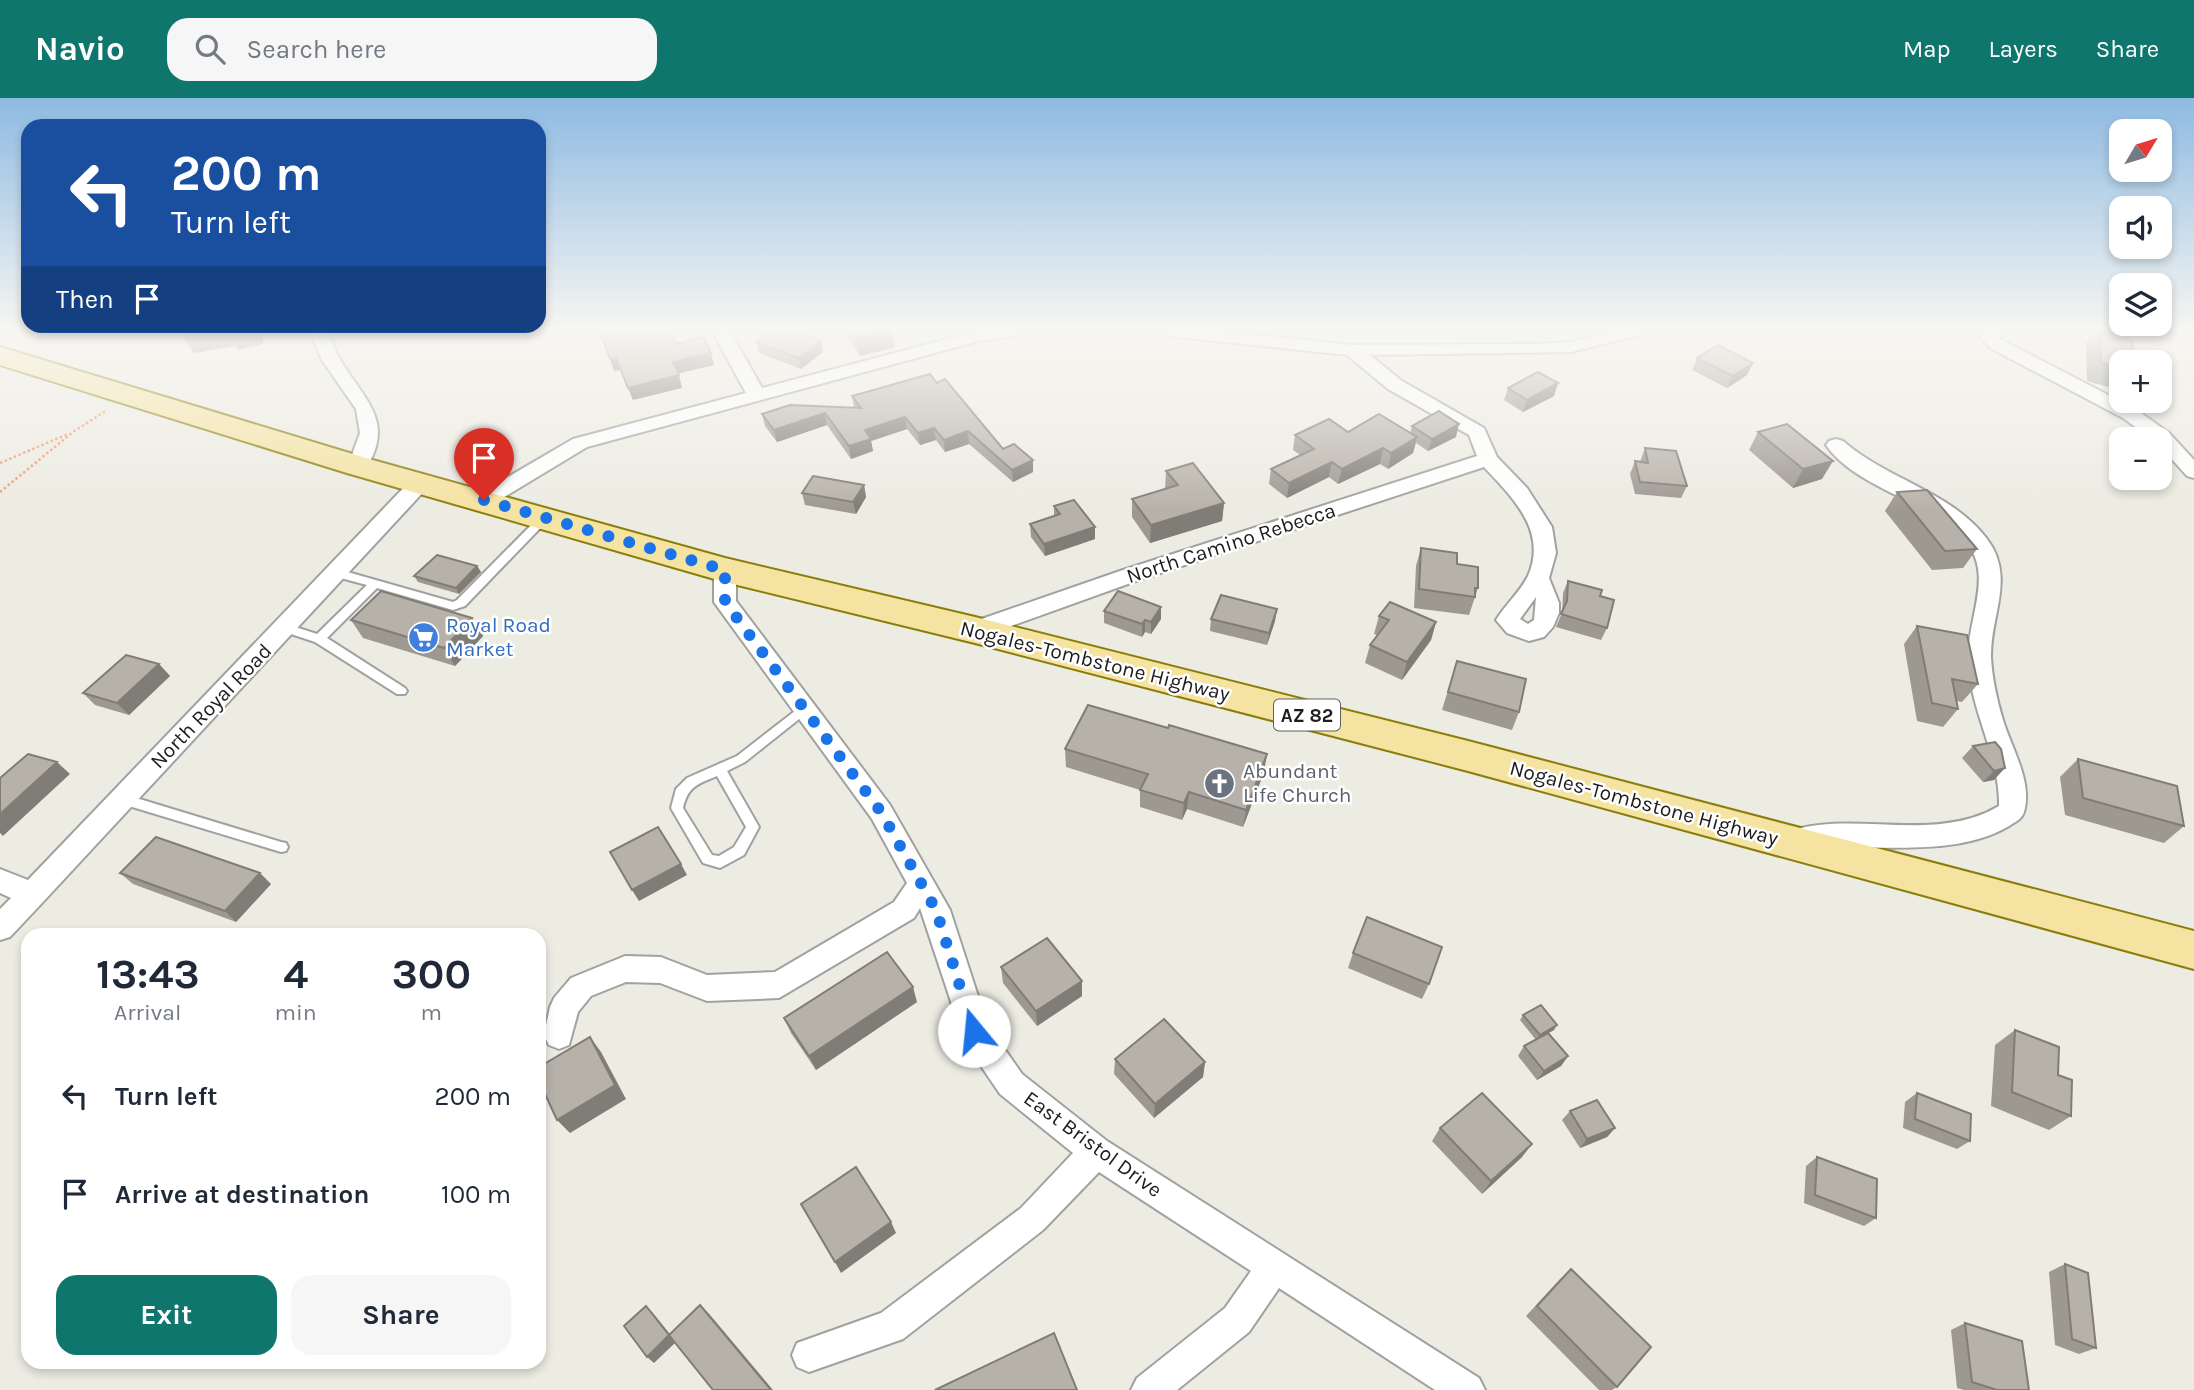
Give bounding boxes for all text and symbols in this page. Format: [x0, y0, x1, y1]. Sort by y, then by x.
search box [167, 18, 657, 81]
text: Navio [35, 30, 125, 68]
icon: search [191, 30, 229, 68]
text: Search here [247, 34, 386, 65]
text: Map [1903, 35, 1951, 63]
text: Layers [1989, 35, 2058, 63]
text: Share [2096, 35, 2159, 63]
north arrow [2109, 119, 2172, 182]
map controls [2109, 119, 2172, 490]
text: 200 m [171, 145, 322, 202]
icon: left [56, 147, 147, 238]
button: sound [2109, 196, 2172, 259]
text: Turn left [171, 204, 291, 241]
button: layers [2109, 273, 2172, 336]
icon: arrive [128, 280, 166, 318]
text: Then [56, 284, 114, 315]
button: + [2109, 350, 2172, 413]
button: − [2109, 427, 2172, 490]
pin [454, 428, 514, 500]
icon: arrive [465, 439, 503, 477]
street label: North Camino Rebecca [1123, 498, 1339, 588]
place label: Royal Road Market [446, 613, 551, 661]
street label: Nogales-Tombstone Highway [958, 616, 1232, 706]
supermarket icon: Royal Road Market [406, 620, 440, 654]
street label: North Royal Road [145, 639, 277, 773]
road number: AZ 82 [1274, 700, 1340, 730]
street label: Nogales-Tombstone Highway [1507, 756, 1781, 850]
place label: Abundant Life Church [1243, 759, 1351, 807]
church icon: Abundant Life Church [1203, 766, 1237, 800]
text: 13:43 [96, 949, 200, 999]
text: 4 [283, 949, 308, 999]
text: 300 [392, 949, 471, 999]
position arrow [937, 994, 1011, 1068]
text: Arrival [114, 999, 181, 1026]
text: min [275, 999, 317, 1026]
text: m [421, 999, 442, 1026]
icon: left [56, 1077, 94, 1115]
text: Turn left [115, 1081, 217, 1112]
text: 200 m [435, 1081, 511, 1112]
street label: East Bristol Drive [1019, 1086, 1167, 1202]
icon: arrive [56, 1175, 94, 1213]
text: Arrive at destination [115, 1179, 369, 1210]
text: 100 m [441, 1179, 511, 1210]
button: Exit [56, 1275, 277, 1355]
button: Share [291, 1275, 511, 1355]

